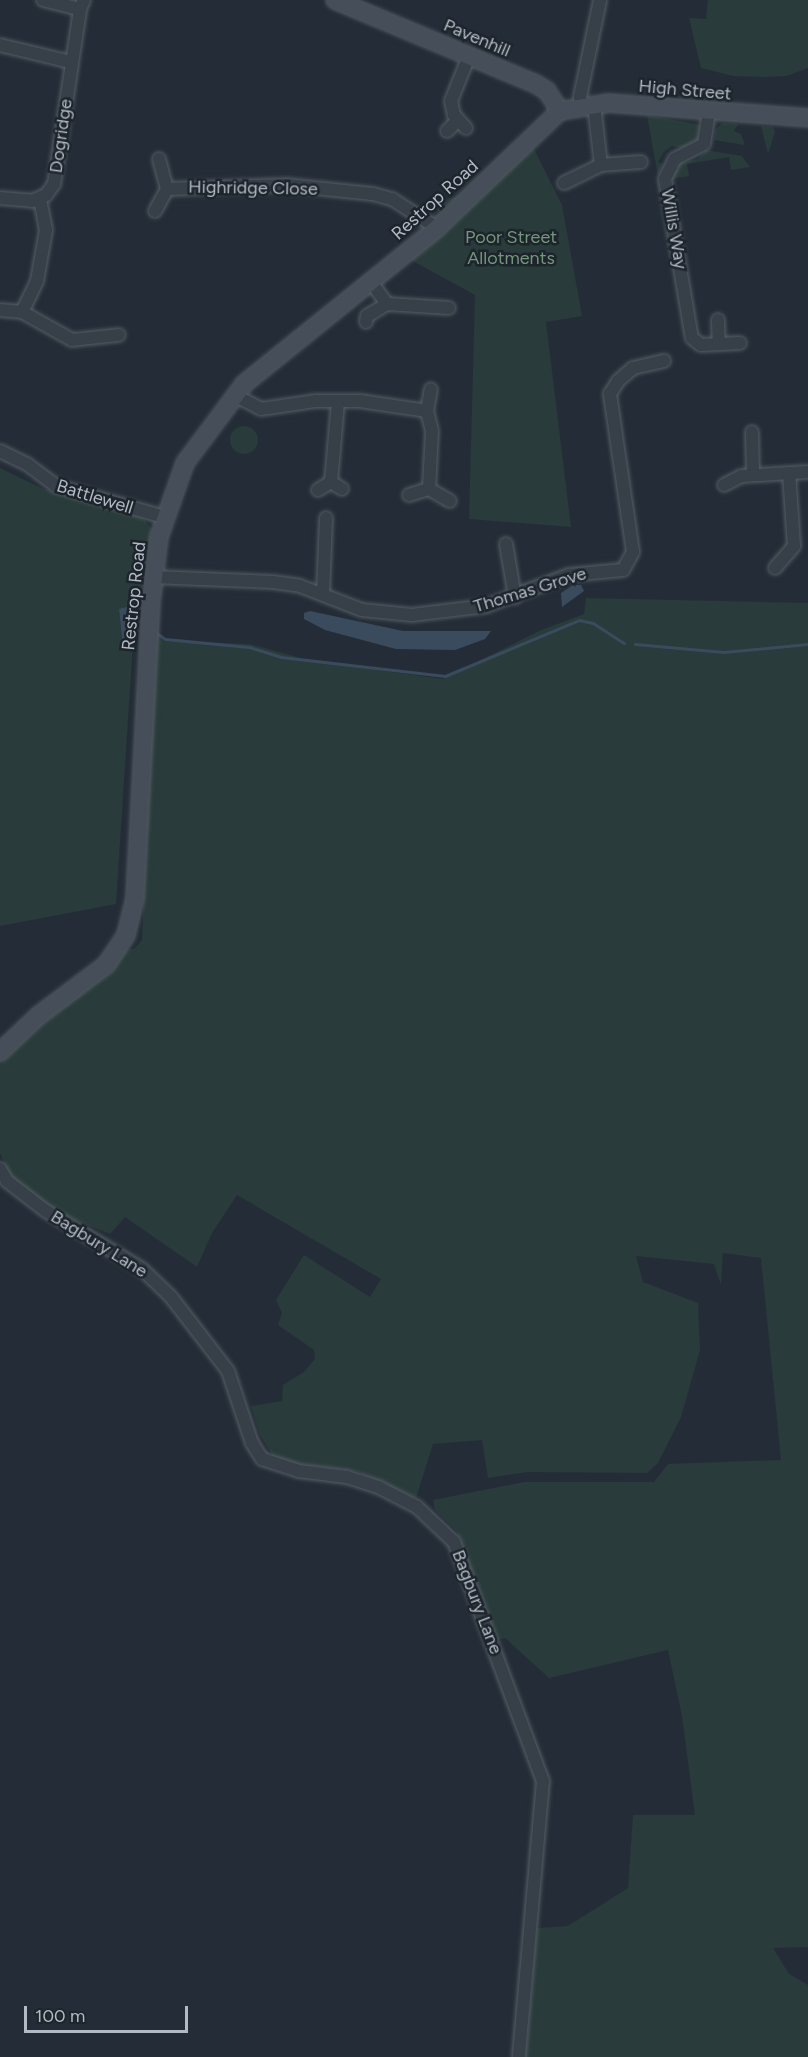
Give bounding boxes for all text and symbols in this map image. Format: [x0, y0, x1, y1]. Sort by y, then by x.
street label: Pavenhill [440, 14, 514, 62]
street label: High Street [638, 75, 732, 105]
street label: Dogridge [45, 98, 77, 174]
street label: Restrop Road [387, 155, 483, 245]
street label: Highridge Close [188, 176, 318, 200]
street label: Willis Way [656, 187, 692, 271]
park label: Poor Street Allotments [465, 227, 557, 270]
street label: Battlewell [54, 475, 136, 519]
street label: Restrop Road [118, 541, 150, 651]
street label: Thomas Grove [471, 563, 589, 617]
street label: Bagbury Lane [47, 1206, 151, 1282]
street label: Bagbury Lane [447, 1547, 507, 1657]
scale bar [27, 1994, 190, 2032]
text: 100 m [35, 2005, 85, 2027]

